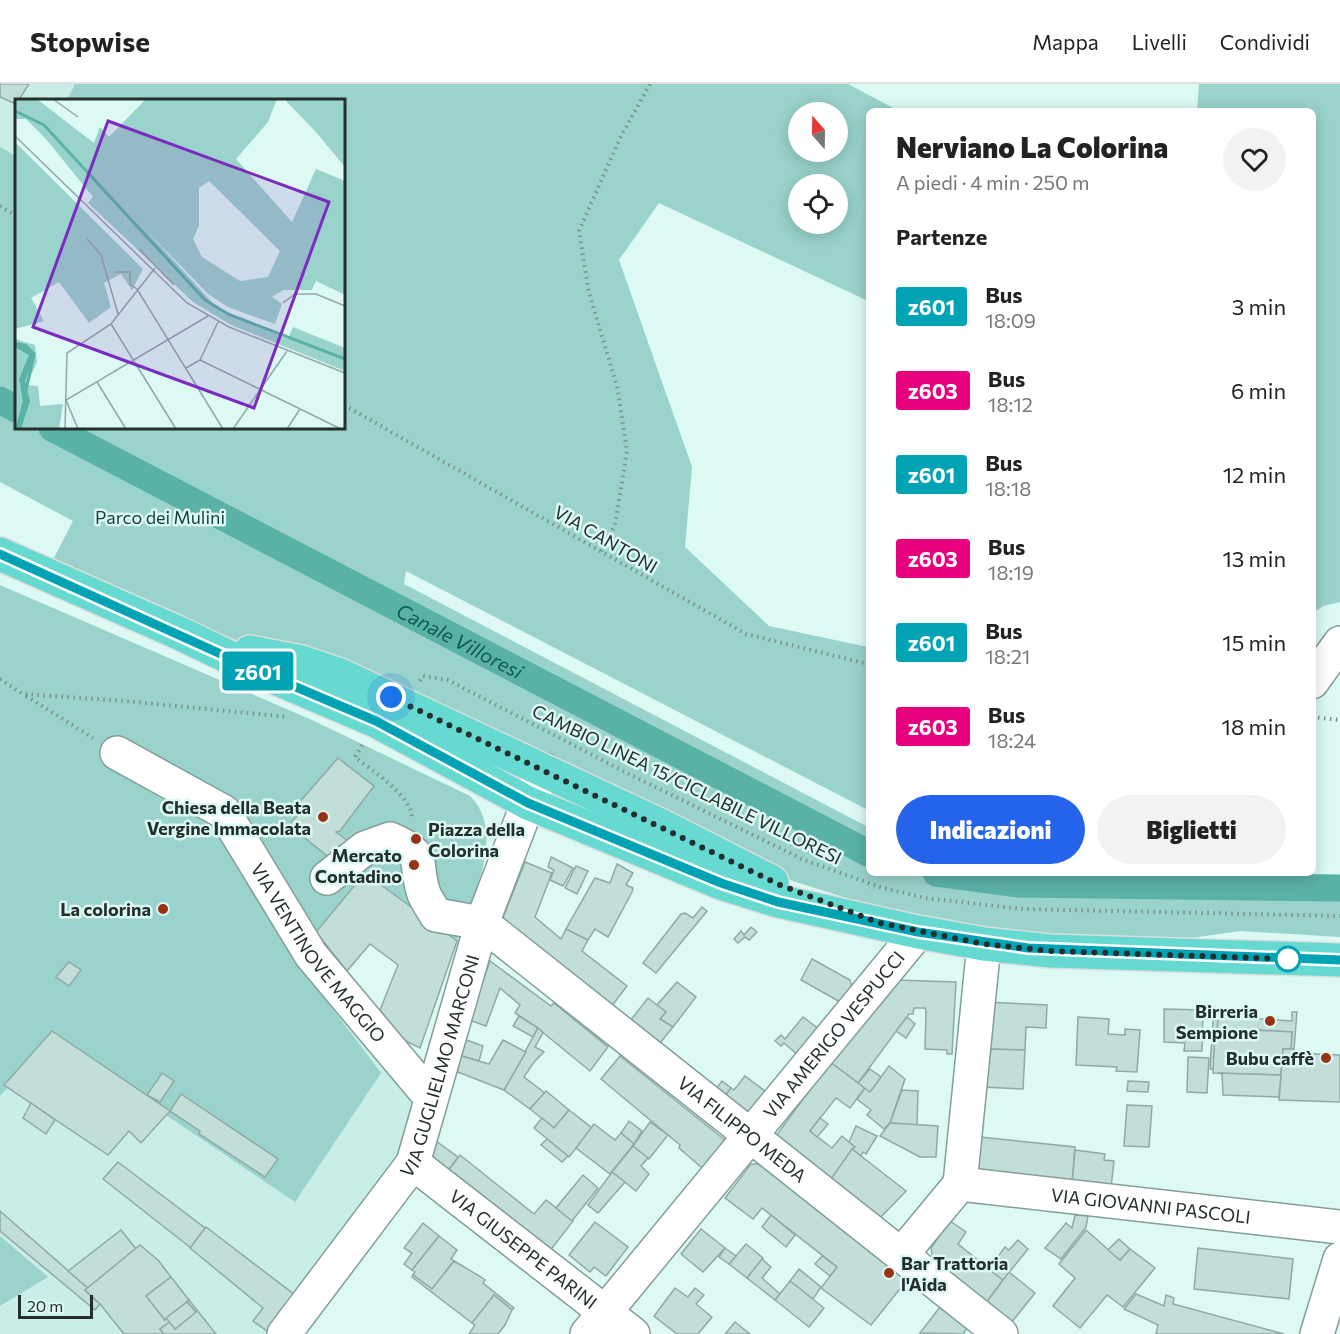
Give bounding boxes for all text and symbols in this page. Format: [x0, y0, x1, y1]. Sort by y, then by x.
text: Stopwise [30, 24, 150, 58]
text: Mappa [1032, 29, 1099, 54]
text: Livelli [1132, 29, 1187, 54]
text: Condividi [1220, 29, 1310, 54]
inset map [15, 99, 345, 429]
north arrow [788, 102, 848, 162]
map controls [788, 102, 848, 234]
button: heart [1223, 128, 1286, 191]
text: Nerviano La Colorina [896, 130, 1168, 164]
text: A piedi · 4 min · 250 m [896, 170, 1089, 194]
button: locate [788, 174, 848, 234]
text: Partenze [896, 223, 987, 250]
text: Bus [985, 281, 1023, 308]
text: 3 min [1232, 293, 1286, 320]
text: z601 [908, 294, 955, 319]
text: 18:09 [985, 308, 1036, 332]
text: Bus [988, 365, 1025, 392]
text: 6 min [1231, 377, 1286, 404]
text: z603 [908, 378, 958, 403]
text: 18:12 [988, 392, 1033, 416]
text: Bus [985, 449, 1023, 476]
text: 12 min [1223, 461, 1286, 488]
text: z601 [908, 462, 955, 487]
text: 18:18 [985, 476, 1031, 500]
street label: VIA CANTONI [550, 501, 662, 577]
park label: Parco dei Mulini [95, 506, 225, 528]
text: Bus [988, 533, 1025, 560]
text: 13 min [1222, 545, 1286, 572]
text: z603 [908, 546, 958, 571]
text: 18:19 [988, 560, 1034, 584]
water label: Canale Villoresi [393, 598, 528, 684]
text: Bus [985, 617, 1023, 644]
text: 15 min [1222, 629, 1286, 656]
text: z601 [908, 630, 955, 655]
text: 18:21 [985, 644, 1030, 668]
line badge: z601 [216, 652, 300, 690]
text: z601 [234, 659, 282, 684]
your location [376, 682, 406, 712]
street label: CAMBIO LINEA 15/CICLABILE VILLORESI [529, 699, 845, 869]
text: Bus [988, 701, 1025, 728]
text: 18 min [1222, 713, 1286, 740]
text: z603 [908, 714, 958, 739]
text: 18:24 [988, 728, 1036, 752]
button: Indicazioni [896, 795, 1085, 864]
button: Biglietti [1097, 795, 1286, 864]
place label: Chiesa della Beata Vergine Immacolata [147, 796, 311, 839]
marker: Chiesa della Beata Vergine Immacolata [316, 810, 330, 824]
place label: Piazza della Colorina [428, 818, 525, 861]
marker: Piazza della Colorina [409, 832, 423, 846]
place label: Mercato Contadino [315, 844, 402, 887]
marker: Mercato Contadino [407, 858, 421, 872]
street label: VIA VENTINOVE MAGGIO [247, 859, 390, 1047]
place label: La colorina [60, 898, 151, 920]
marker: La colorina [156, 902, 170, 916]
street label: VIA AMERIGO VESPUCCI [758, 946, 909, 1122]
unlabelled marker [1275, 946, 1301, 972]
street label: VIA GUGLIELMO MARCONI [395, 952, 483, 1182]
place label: Birreria Sempione [1176, 1000, 1258, 1043]
marker: Birreria Sempione [1263, 1014, 1277, 1028]
place label: Bubu caffè [1226, 1047, 1314, 1069]
marker: Bubu caffè [1319, 1051, 1333, 1065]
street label: VIA FILIPPO MEDA [673, 1071, 811, 1187]
street label: VIA GIOVANNI PASCOLI [1050, 1183, 1252, 1228]
street label: VIA GIUSEPPE PARINI [445, 1185, 602, 1313]
place label: Bar Trattoria l'Aida [901, 1252, 1008, 1295]
marker: Bar Trattoria l'Aida [882, 1266, 896, 1280]
scale bar [18, 1292, 93, 1320]
text: 20 m [27, 1296, 63, 1315]

